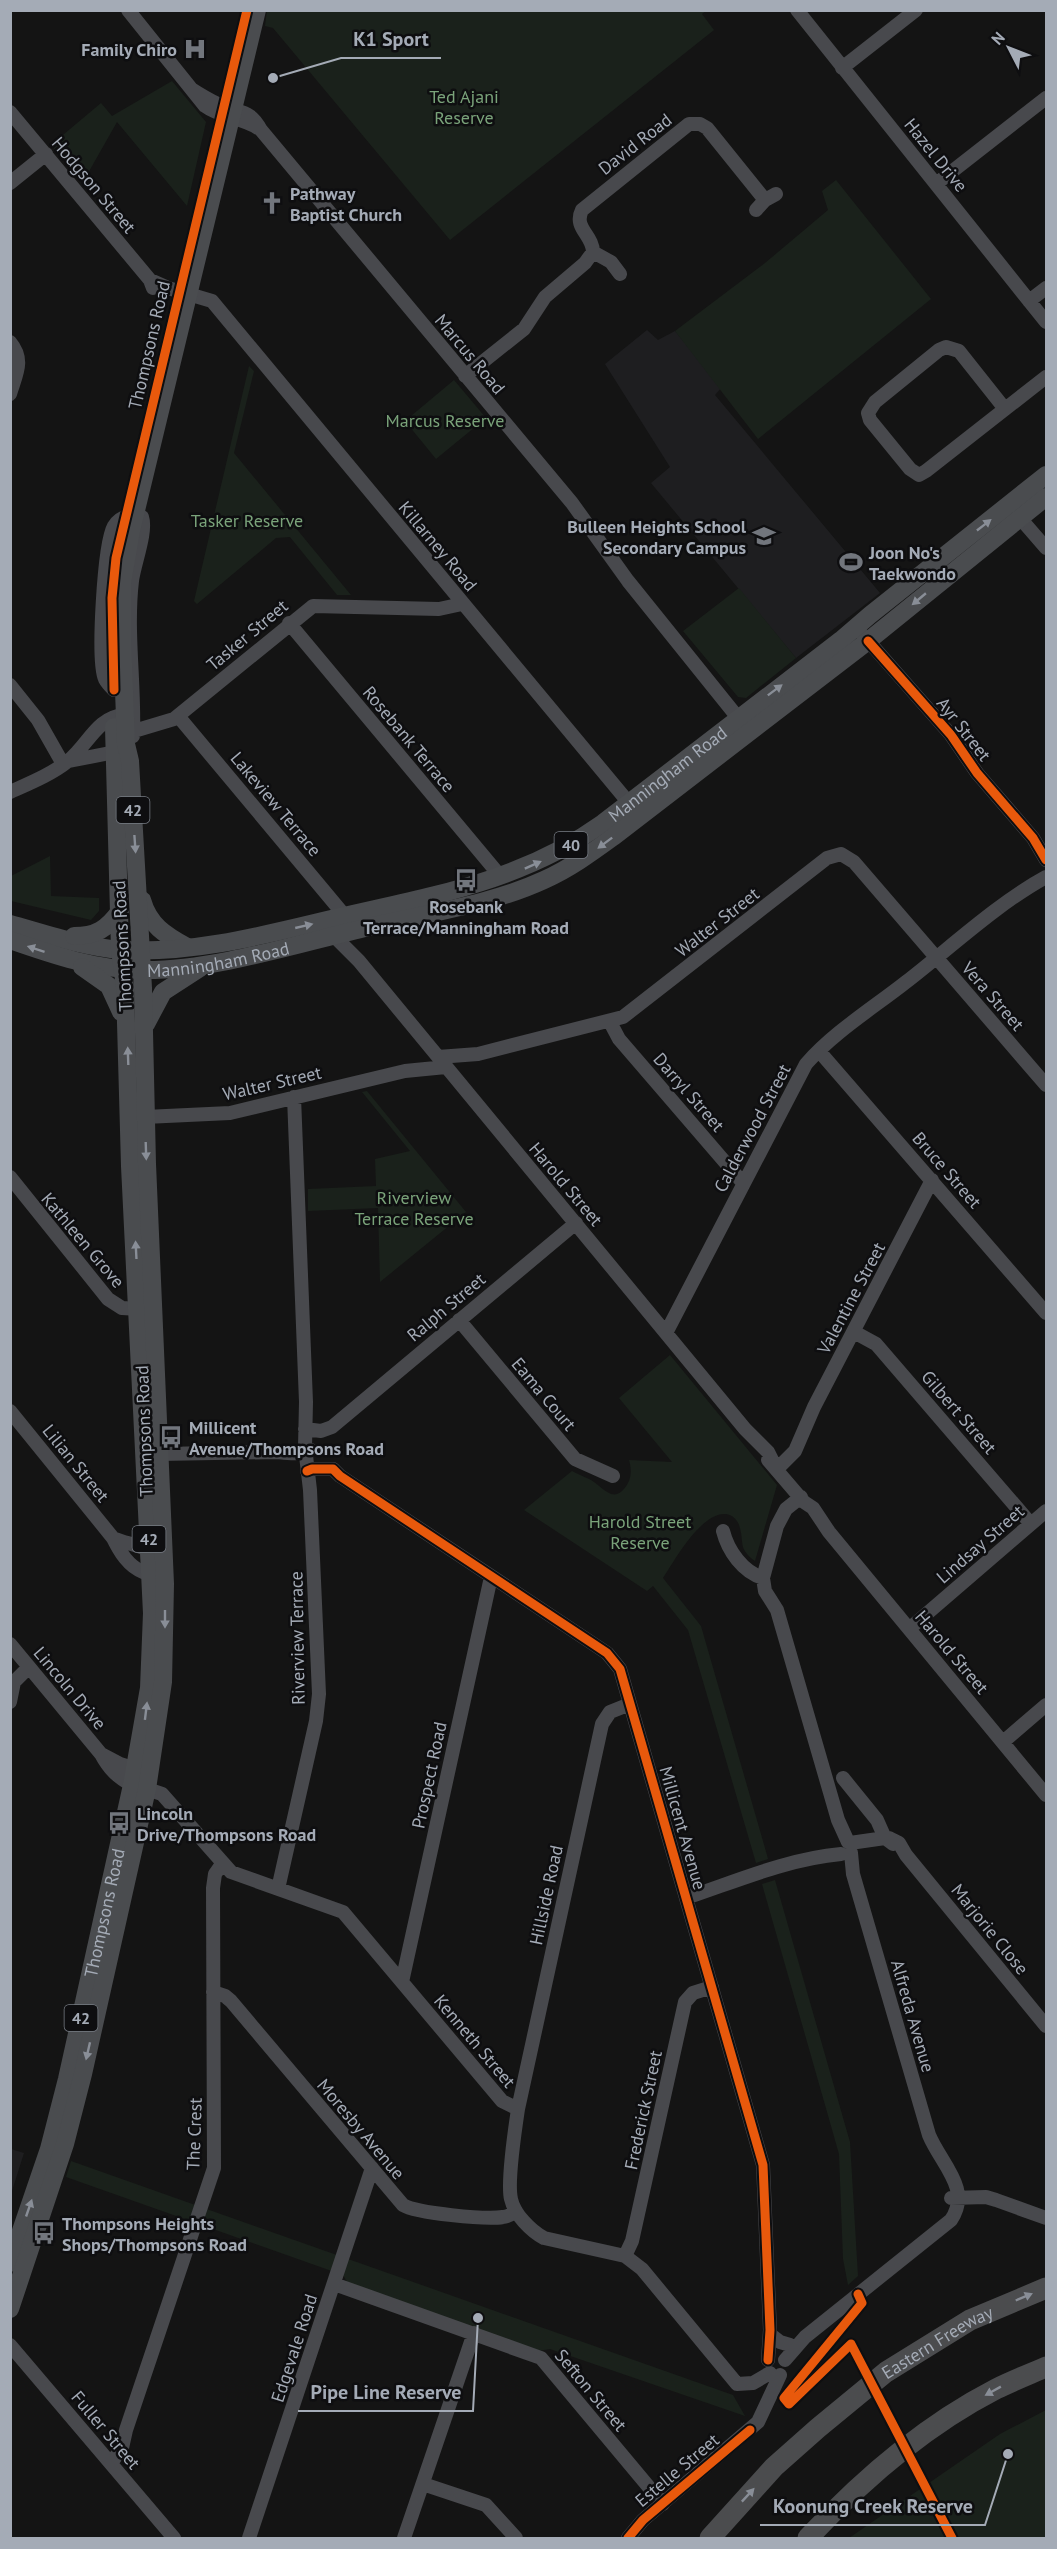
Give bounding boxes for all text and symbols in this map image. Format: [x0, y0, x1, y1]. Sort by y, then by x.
north arrow [979, 18, 1039, 78]
callout: K1 Sport [341, 20, 441, 58]
text: K1 Sport [353, 26, 429, 52]
text: N [987, 27, 1009, 49]
hospital icon: Family Chiro [182, 36, 208, 62]
place label: Family Chiro [81, 38, 177, 61]
park label: Ted Ajani Reserve [429, 85, 499, 129]
street label: David Road [594, 108, 676, 180]
street label: Hazel Drive [899, 113, 973, 197]
street label: Hodgson Street [47, 132, 141, 238]
place label: Pathway Baptist Church [290, 182, 402, 226]
church icon: Pathway Baptist Church [259, 190, 285, 216]
street label: Thompsons Road [123, 278, 175, 412]
street label: Marcus Road [430, 309, 510, 399]
park label: Marcus Reserve [386, 409, 504, 432]
street label: Killarney Road [394, 496, 482, 596]
park label: Tasker Reserve [191, 509, 303, 532]
place label: Bulleen Heights School Secondary Campus [567, 515, 747, 559]
one-way arrow [976, 519, 991, 531]
school or university icon: Bulleen Heights School Secondary Campus [751, 523, 777, 549]
place label: Joon No's Taekwondo [868, 541, 956, 585]
sports icon: Joon No's Taekwondo [838, 549, 864, 575]
one-way arrow [912, 592, 927, 605]
street label: Tasker Street [202, 594, 292, 676]
street label: Rosebank Terrace [358, 681, 460, 797]
one-way arrow [768, 684, 783, 696]
street label: Ayr Street [932, 692, 996, 766]
street label: Manningham Road [603, 721, 731, 826]
street label: Lakeview Terrace [226, 747, 326, 861]
road number: 42 [116, 797, 150, 823]
road number: 40 [554, 832, 588, 858]
one-way arrow [130, 834, 139, 853]
one-way arrow [597, 837, 613, 849]
one-way arrow [524, 860, 542, 870]
bus stop icon: Rosebank Terrace/Manningham Road [453, 867, 479, 893]
street label: Thompsons Road [107, 880, 137, 1012]
street label: Walter Street [670, 882, 764, 962]
place label: Rosebank Terrace/Manningham Road [363, 895, 569, 939]
one-way arrow [295, 921, 314, 930]
street label: Manningham Road [147, 936, 292, 982]
one-way arrow [27, 943, 45, 953]
street label: Vera Street [956, 956, 1029, 1035]
one-way arrow [123, 1046, 132, 1065]
street label: Darryl Street [648, 1048, 730, 1136]
street label: Calderwood Street [709, 1060, 795, 1196]
street label: Walter Street [221, 1061, 323, 1105]
street label: Bruce Street [907, 1127, 987, 1213]
street label: Harold Street [524, 1137, 608, 1231]
one-way arrow [142, 1141, 151, 1160]
park label: Riverview Terrace Reserve [354, 1186, 474, 1230]
street label: Kathleen Grove [36, 1188, 130, 1292]
street label: Valentine Street [811, 1238, 890, 1359]
one-way arrow [132, 1241, 141, 1260]
street label: Ralph Street [402, 1268, 490, 1346]
street label: Eama Court [507, 1353, 581, 1435]
street label: Thompsons Road [130, 1365, 158, 1497]
street label: Gilbert Street [916, 1365, 1002, 1459]
place label: Millicent Avenue/Thompsons Road [189, 1416, 384, 1460]
street label: Lilian Street [38, 1419, 114, 1507]
bus stop icon: Millicent Avenue/Thompsons Road [158, 1424, 184, 1450]
street label: Lindsay Street [931, 1500, 1029, 1588]
park label: Harold Street Reserve [589, 1510, 691, 1554]
road number: 42 [132, 1526, 166, 1552]
street label: Riverview Terrace [284, 1571, 310, 1705]
street label: Harold Street [910, 1605, 994, 1699]
one-way arrow [160, 1610, 170, 1629]
street label: Lincoln Drive [29, 1642, 111, 1734]
one-way arrow [141, 1701, 150, 1720]
street label: Prospect Road [406, 1719, 452, 1831]
street label: Millicent Avenue [654, 1763, 712, 1893]
place label: Lincoln Drive/Thompsons Road [137, 1802, 316, 1846]
bus stop icon: Lincoln Drive/Thompsons Road [106, 1810, 132, 1836]
street label: Hillside Road [524, 1843, 568, 1947]
street label: Thompsons Road [78, 1846, 129, 1979]
street label: Marjorie Close [946, 1879, 1034, 1979]
street label: Alfreda Avenue [886, 1957, 940, 2075]
street label: Kenneth Street [429, 1990, 521, 2092]
road number: 42 [64, 2005, 98, 2031]
one-way arrow [83, 2041, 93, 2060]
street label: Frederick Street [619, 2048, 667, 2172]
street label: Moresby Avenue [312, 2074, 410, 2184]
street label: The Crest [181, 2097, 207, 2171]
one-way arrow [25, 2199, 35, 2217]
place label: Thompsons Heights Shops/Thompsons Road [62, 2212, 247, 2256]
bus stop icon: Thompsons Heights Shops/Thompsons Road [31, 2220, 57, 2246]
street label: Edgevale Road [266, 2291, 322, 2405]
one-way arrow [1016, 2292, 1034, 2302]
street label: Eastern Freeway [877, 2300, 997, 2384]
street label: Sefton Street [550, 2344, 632, 2436]
callout: Pipe Line Reserve [298, 2373, 473, 2411]
text: Pipe Line Reserve [310, 2379, 462, 2405]
street label: Fuller Street [66, 2386, 146, 2474]
one-way arrow [984, 2386, 1001, 2396]
street label: Estelle Street [630, 2428, 724, 2512]
callout: Koonung Creek Reserve [760, 2487, 985, 2525]
one-way arrow [741, 2488, 755, 2502]
text: Koonung Creek Reserve [773, 2493, 973, 2519]

